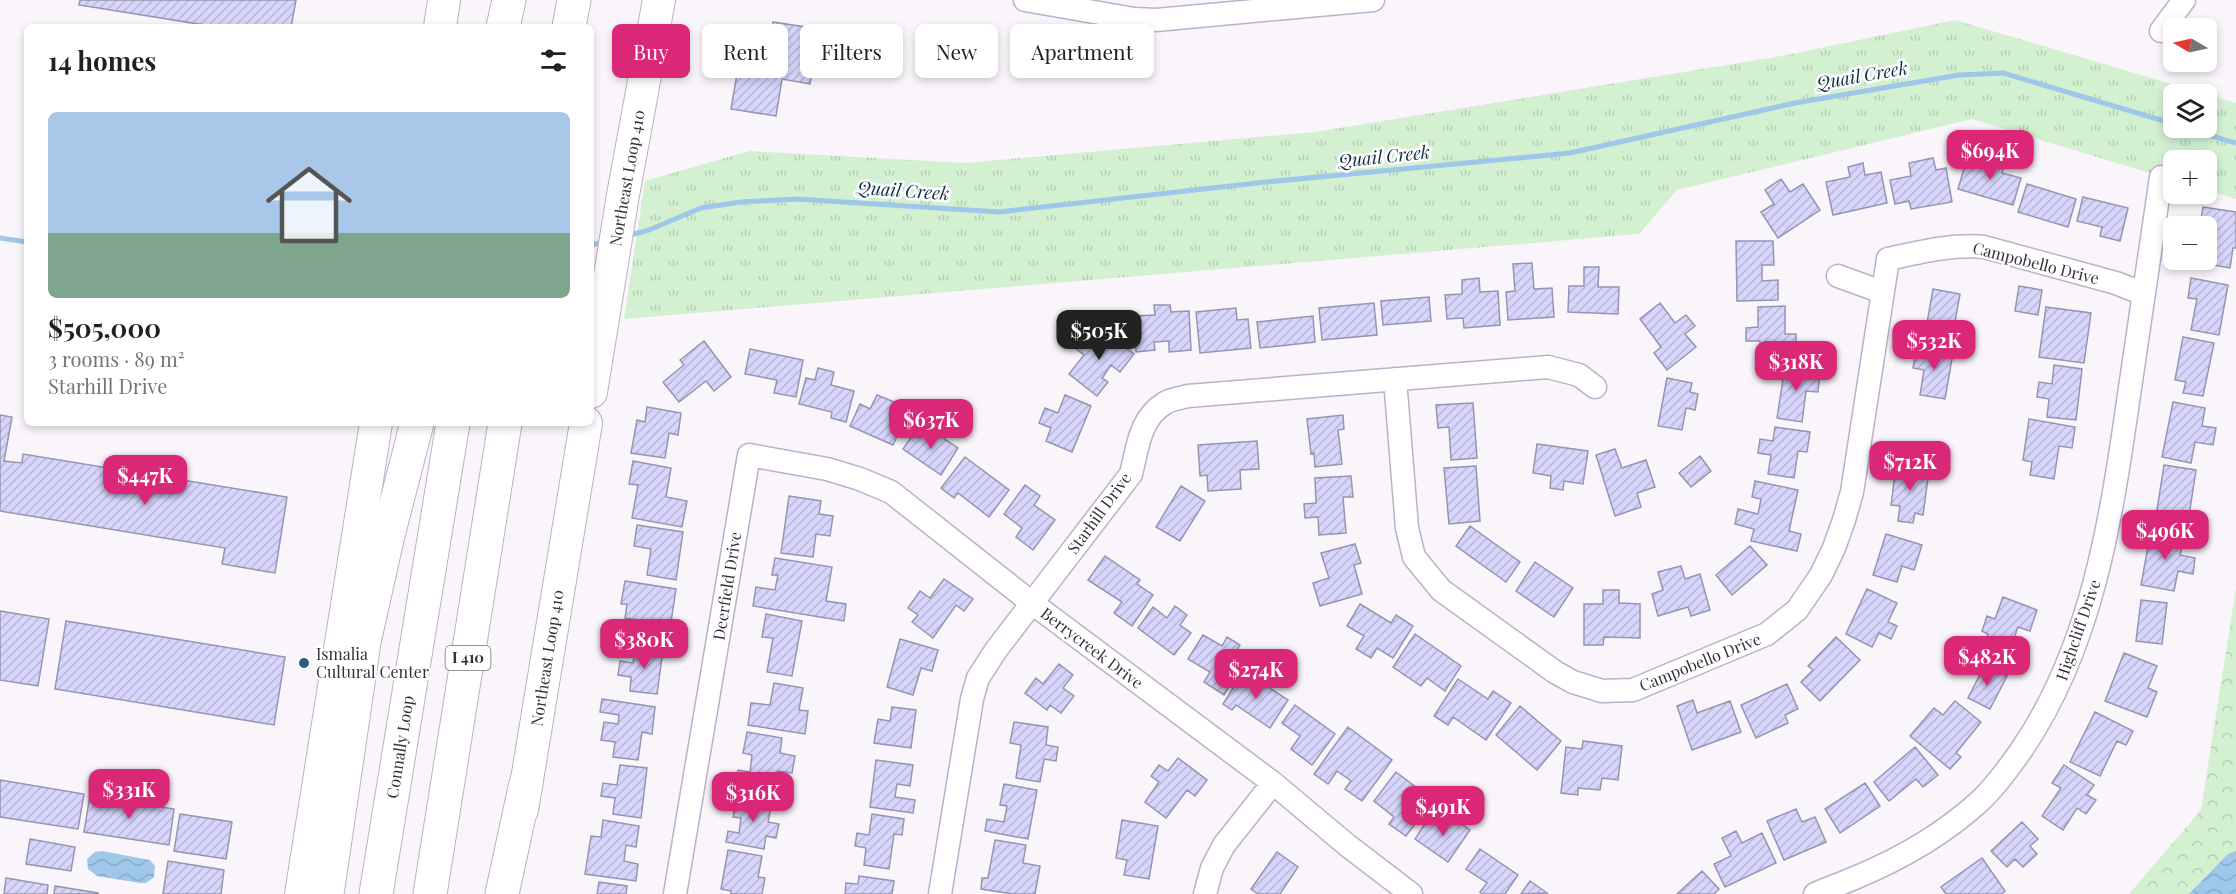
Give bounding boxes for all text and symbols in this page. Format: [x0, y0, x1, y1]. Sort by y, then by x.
north arrow [2163, 18, 2217, 72]
map controls [2163, 18, 2217, 270]
chip: Buy [612, 24, 690, 78]
chip: Rent [702, 24, 788, 78]
chip: Filters [800, 24, 903, 78]
chip: New [915, 24, 998, 78]
chip: Apartment [1010, 24, 1154, 78]
text: 14 homes [48, 43, 156, 78]
icon: filters [537, 44, 570, 77]
water label: Quail Creek [1813, 55, 1909, 95]
button: layers [2163, 84, 2217, 138]
street label: Northeast Loop 410 [604, 108, 649, 248]
pin: $694K [1948, 130, 2032, 181]
text: $694K [1961, 136, 2019, 163]
water label: Quail Creek [1336, 139, 1431, 173]
button: + [2163, 150, 2217, 204]
icon: home [255, 151, 363, 259]
water label: Quail Creek [855, 175, 950, 205]
button: − [2163, 216, 2217, 270]
street label: Campobello Drive [1971, 237, 2101, 288]
text: $505,000 [48, 310, 161, 345]
pin: $505K [1057, 310, 1141, 361]
text: $505K [1070, 316, 1128, 343]
pin: $532K [1892, 320, 1976, 371]
text: $532K [1906, 326, 1962, 353]
pin: $318K [1754, 341, 1838, 392]
text: 3 rooms · 89 m² [48, 345, 184, 372]
text: $318K [1769, 347, 1823, 374]
text: Starhill Drive [48, 372, 167, 399]
pin: $637K [889, 399, 973, 450]
text: $637K [903, 405, 959, 432]
pin: $712K [1868, 441, 1952, 492]
text: $712K [1884, 447, 1936, 474]
pin: $447K [103, 455, 187, 506]
text: $447K [117, 461, 173, 488]
street label: Starhill Drive [1062, 468, 1135, 557]
pin: $496K [2123, 510, 2207, 561]
text: $496K [2136, 516, 2194, 543]
street label: Deerfield Drive [708, 530, 745, 642]
street label: Highcliff Drive [2050, 577, 2105, 683]
street label: Northeast Loop 410 [525, 588, 568, 728]
street label: Berrycreek Drive [1037, 602, 1148, 693]
pin: $380K [602, 619, 686, 670]
text: $380K [614, 625, 674, 652]
street label: Campobello Drive [1636, 628, 1764, 695]
pin: $482K [1945, 636, 2029, 687]
text: $482K [1958, 642, 2016, 669]
place label: Ismalia Cultural Center [316, 643, 429, 682]
road number: I 410 [446, 646, 490, 670]
pin: $274K [1214, 649, 1298, 700]
text: $274K [1229, 655, 1283, 682]
marker: Ismalia Cultural Center [297, 656, 311, 670]
street label: Connally Loop [381, 694, 418, 800]
pin: $331K [87, 769, 171, 820]
pin: $316K [711, 772, 795, 823]
text: $331K [103, 775, 155, 802]
text: $316K [726, 778, 780, 805]
pin: $491K [1401, 786, 1485, 837]
text: $491K [1415, 792, 1471, 819]

